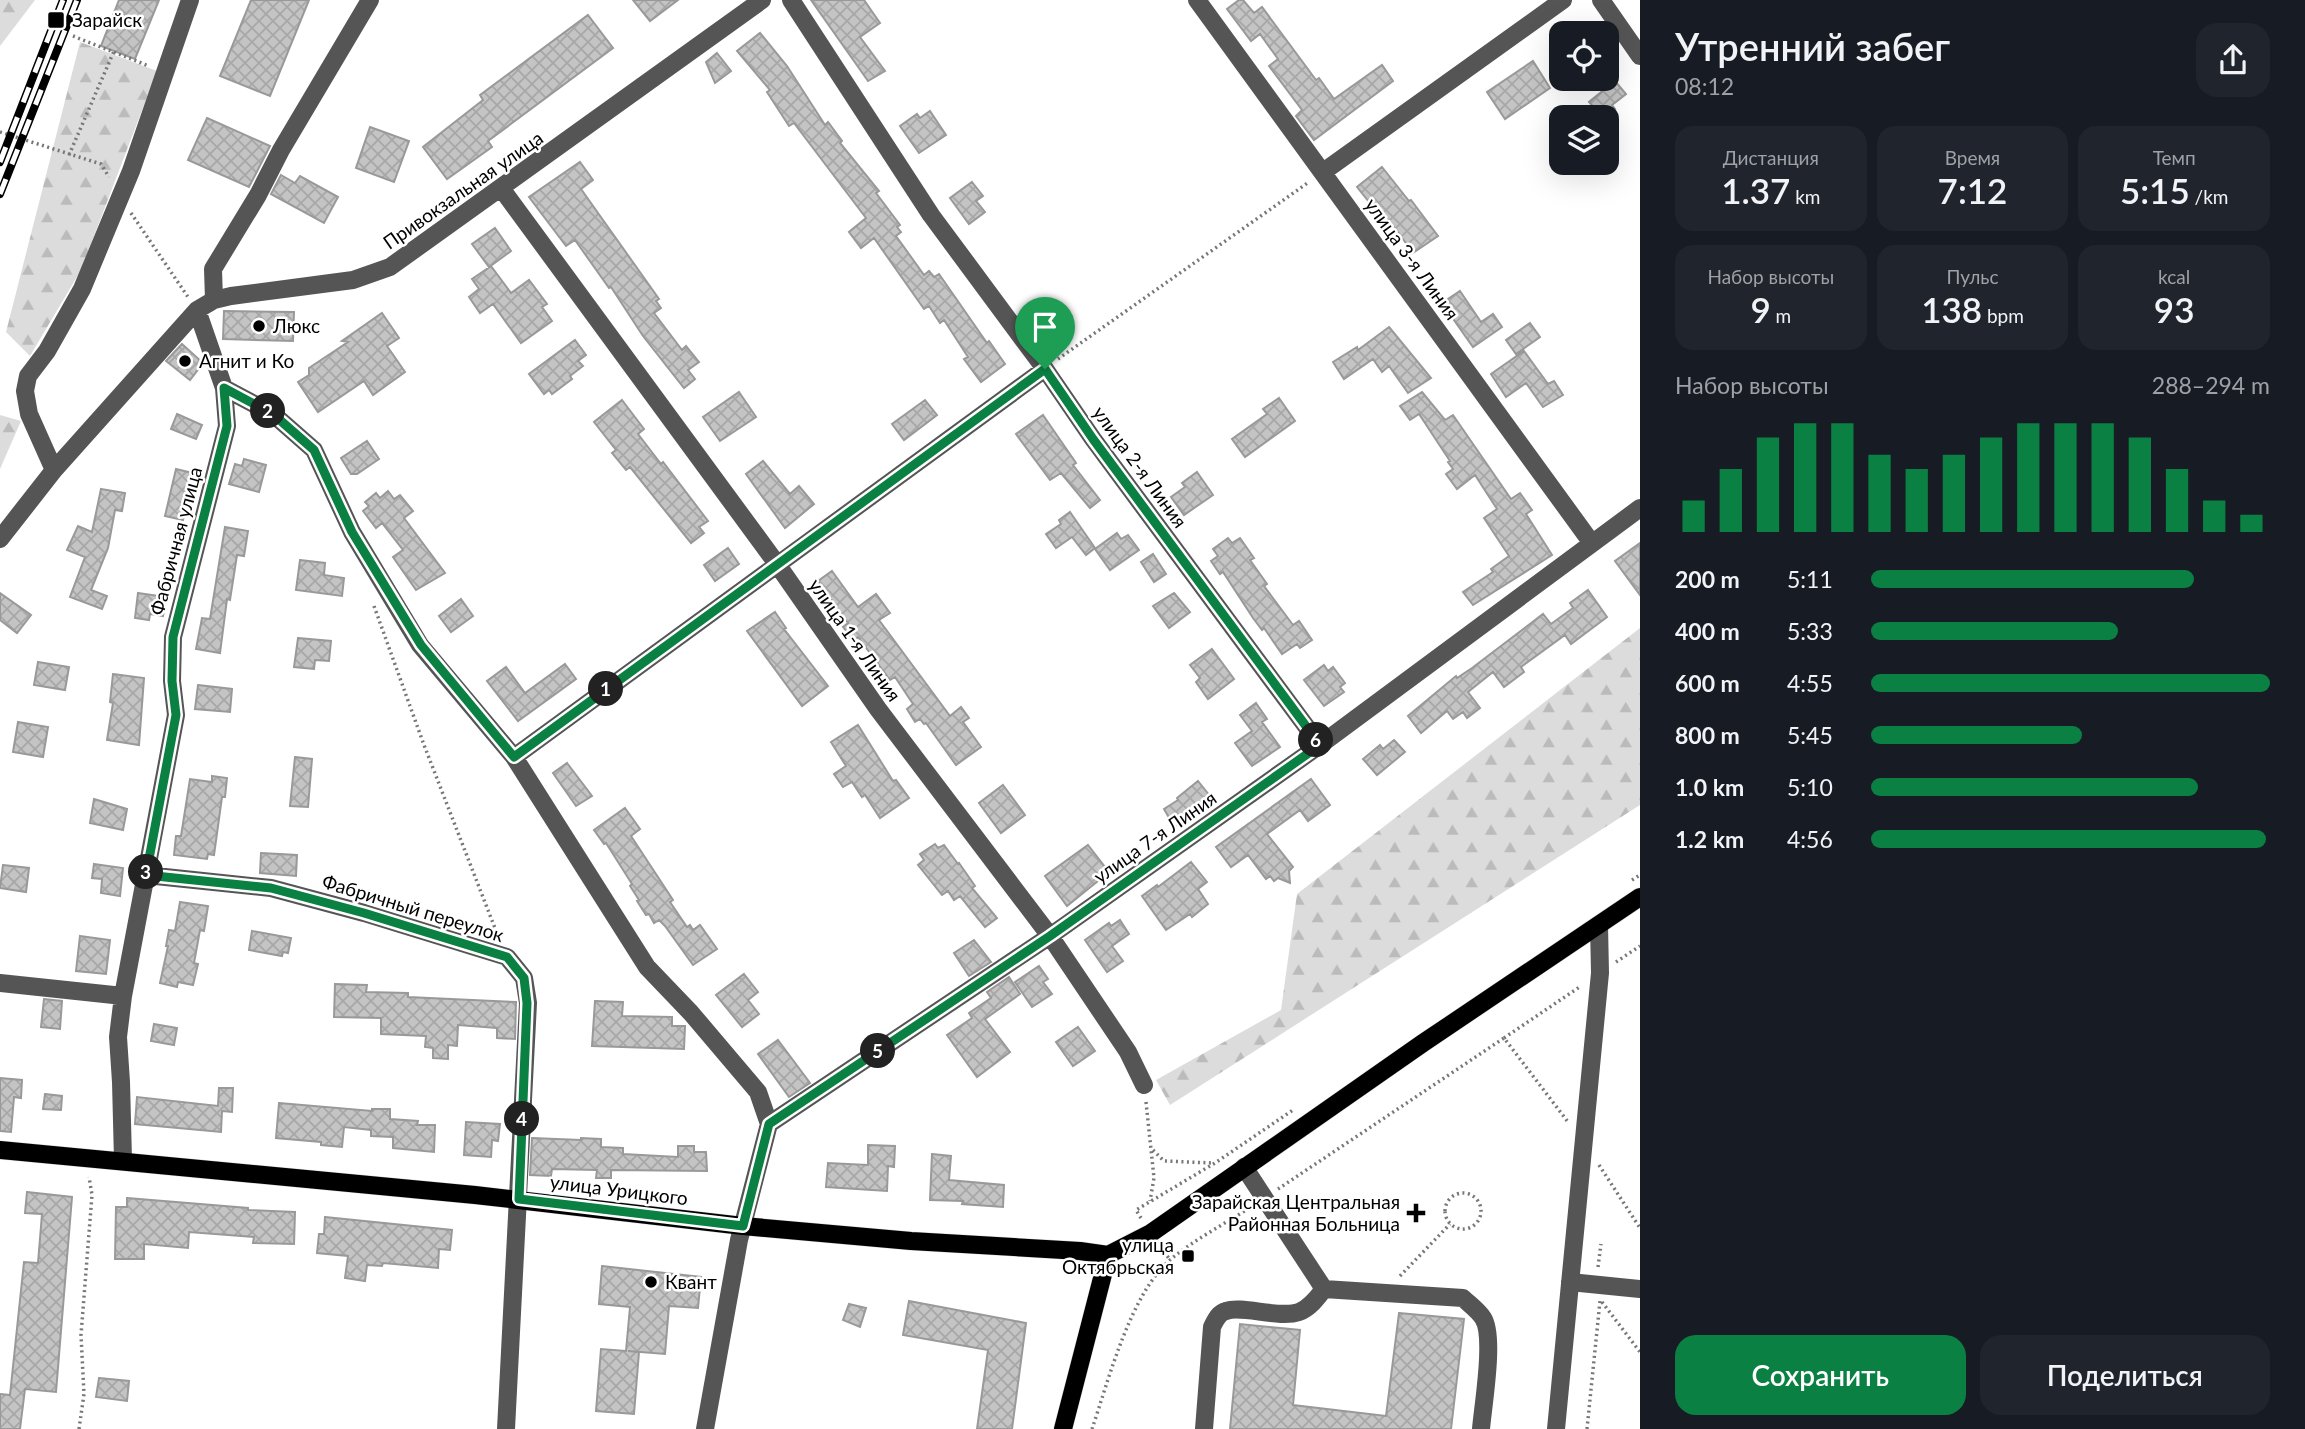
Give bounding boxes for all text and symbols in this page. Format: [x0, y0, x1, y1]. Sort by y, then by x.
place label: Зарайск [72, 8, 142, 31]
marker: Зарайск [46, 10, 66, 30]
map controls [1549, 21, 1619, 175]
button: locate [1549, 21, 1619, 91]
text: Утренний забег [1675, 23, 1950, 69]
button: share [2196, 23, 2270, 97]
text: 08:12 [1675, 72, 1734, 100]
button: layers [1549, 105, 1619, 175]
street label: Привокзальная улица [378, 126, 547, 253]
text: Дистанция [1723, 146, 1819, 169]
text: Время [1945, 146, 2000, 169]
text: Темп [2153, 146, 2196, 169]
text: 1.37 [1721, 169, 1790, 211]
text: 7:12 [1938, 169, 2007, 211]
text: 5:15 [2120, 169, 2190, 211]
text: km [1790, 185, 1821, 208]
text: /km [2190, 185, 2228, 208]
street label: улица 3-я Линия [1361, 193, 1464, 324]
text: Набор высоты [1707, 265, 1834, 288]
text: Пульс [1947, 265, 1998, 288]
text: kcal [2158, 265, 2190, 288]
text: 9 [1750, 288, 1771, 330]
text: 138 [1921, 288, 1982, 330]
text: 93 [2154, 288, 2194, 330]
pin [1015, 297, 1075, 369]
text: m [1771, 304, 1791, 327]
text: bpm [1982, 304, 2024, 327]
icon: arrive [1026, 308, 1064, 346]
place label: Люкс [272, 314, 320, 337]
marker: Люкс [251, 318, 267, 334]
place label: Агнит и Ко [199, 349, 294, 372]
marker: Агнит и Ко [177, 353, 193, 369]
text: Набор высоты [1675, 371, 1829, 399]
text: 288–294 m [2152, 371, 2270, 399]
pin: 2 [250, 394, 286, 428]
text: 2 [262, 399, 273, 422]
street label: улица 2-я Линия [1089, 401, 1192, 532]
street label: Фабричная улица [145, 464, 206, 618]
text: 200 m [1675, 565, 1740, 593]
text: 5:11 [1787, 565, 1833, 593]
street label: улица 1-я Линия [805, 574, 906, 706]
text: 400 m [1675, 617, 1740, 645]
text: 5:33 [1787, 617, 1833, 645]
text: 600 m [1675, 669, 1740, 697]
text: 4:55 [1787, 669, 1833, 697]
pin: 1 [588, 672, 624, 706]
text: 1 [600, 677, 611, 700]
text: 800 m [1675, 721, 1740, 749]
text: 5:45 [1787, 721, 1833, 749]
pin: 6 [1298, 722, 1334, 758]
text: 6 [1310, 728, 1321, 751]
text: 1.0 km [1675, 773, 1744, 801]
text: 5:10 [1787, 773, 1833, 801]
street label: улица 7-я Линия [1089, 786, 1221, 887]
text: 1.2 km [1675, 825, 1744, 853]
text: 4:56 [1787, 825, 1833, 853]
pin: 3 [128, 854, 164, 890]
text: 3 [140, 860, 151, 883]
street label: Фабричный переулок [320, 869, 507, 946]
pin: 5 [860, 1034, 896, 1068]
text: 5 [872, 1039, 883, 1062]
pin: 4 [504, 1102, 540, 1136]
text: 4 [516, 1107, 527, 1130]
street label: улица Урицкого [549, 1170, 689, 1209]
place label: Зарайская Центральная Районная Больница [1192, 1190, 1400, 1235]
marker: Зарайская Центральная Районная Больница [1406, 1203, 1426, 1223]
place label: улица Октябрьская [1062, 1233, 1174, 1278]
marker: улица Октябрьская [1180, 1248, 1196, 1264]
place label: Квант [665, 1270, 717, 1293]
marker: Квант [643, 1274, 659, 1290]
button: Сохранить [1675, 1335, 1966, 1415]
button: Поделиться [1980, 1335, 2270, 1415]

